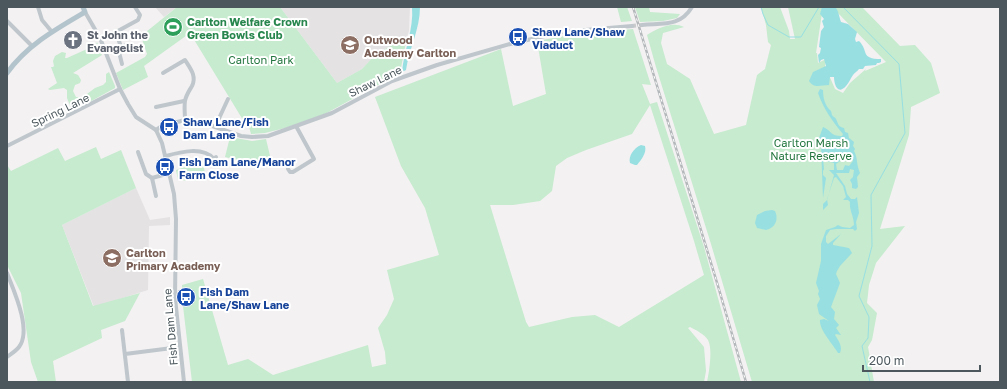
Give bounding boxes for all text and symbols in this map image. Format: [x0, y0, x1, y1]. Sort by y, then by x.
place label: Carlton Welfare Crown Green Bowls Club [187, 15, 308, 41]
sports icon: Carlton Welfare Crown Green Bowls Club [162, 16, 184, 38]
place label: Shaw Lane/Shaw Viaduct [532, 25, 626, 51]
bus stop icon: Shaw Lane/Shaw Viaduct [507, 26, 529, 48]
place label: St John the Evangelist [87, 28, 148, 54]
church icon: St John the Evangelist [62, 29, 84, 51]
place label: Outwood Academy Carlton [364, 33, 456, 59]
school or university icon: Outwood Academy Carlton [339, 34, 361, 56]
park label: Carlton Park [228, 53, 294, 66]
street label: Shaw Lane [346, 63, 404, 99]
street label: Spring Lane [29, 90, 91, 130]
place label: Shaw Lane/Fish Dam Lane [183, 115, 269, 141]
bus stop icon: Shaw Lane/Fish Dam Lane [158, 116, 180, 138]
park label: Carlton Marsh Nature Reserve [770, 136, 852, 162]
place label: Fish Dam Lane/Manor Farm Close [179, 155, 296, 181]
bus stop icon: Fish Dam Lane/Manor Farm Close [154, 156, 176, 178]
place label: Carlton Primary Academy [126, 246, 221, 272]
school or university icon: Carlton Primary Academy [101, 247, 123, 269]
place label: Fish Dam Lane/Shaw Lane [200, 285, 290, 311]
bus stop icon: Fish Dam Lane/Shaw Lane [175, 286, 197, 308]
street label: Fish Dam Lane [160, 288, 180, 366]
scale bar [863, 347, 980, 373]
text: 200 m [869, 353, 904, 368]

